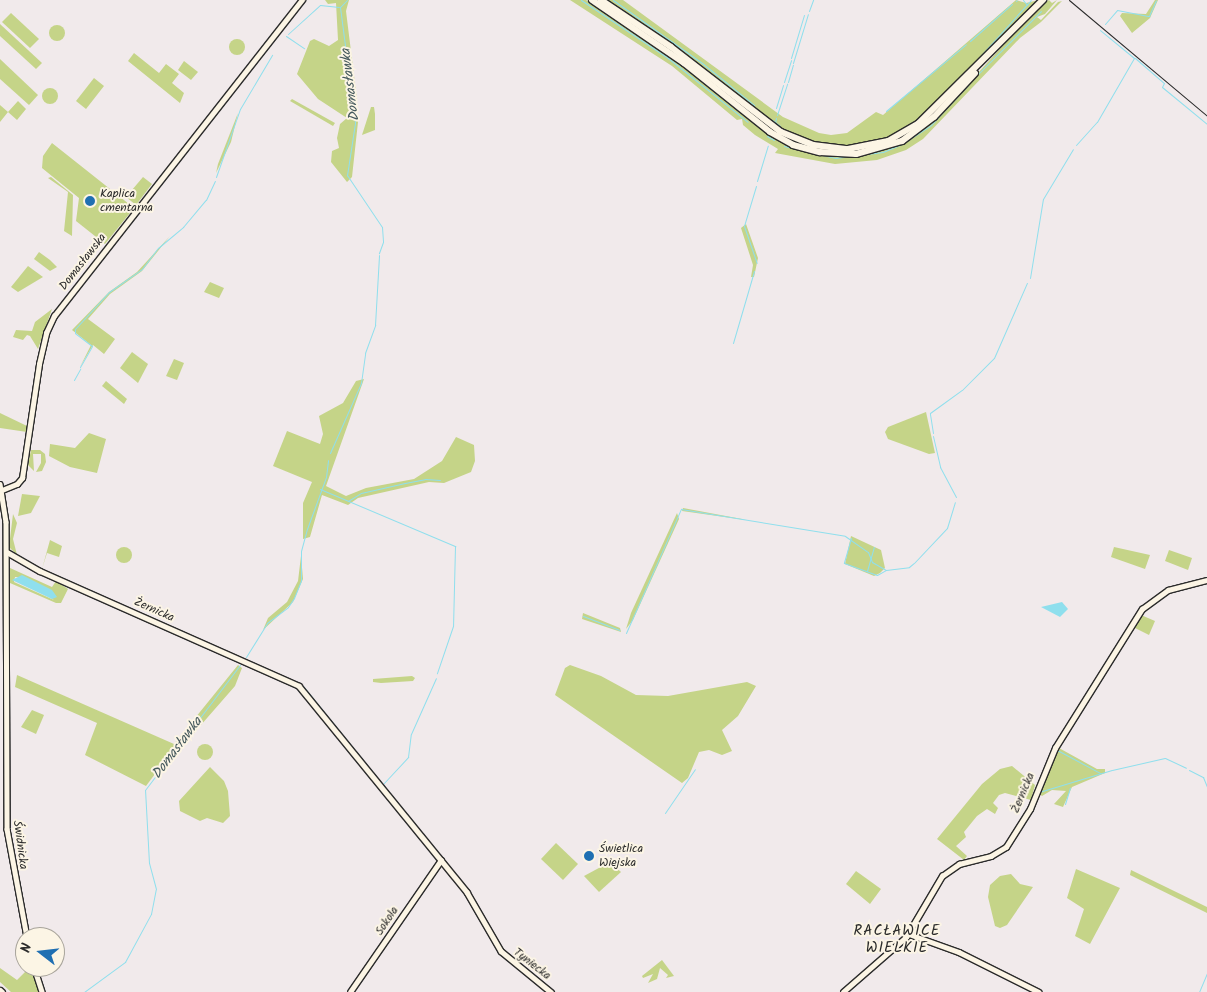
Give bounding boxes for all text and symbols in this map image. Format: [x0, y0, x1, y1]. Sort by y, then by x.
water label: Domasławka [337, 48, 363, 122]
place label: Kaplica cmentarna [100, 187, 153, 215]
marker: Kaplica cmentarna [84, 195, 96, 207]
street label: Domasławska [56, 231, 110, 293]
street label: Żernicka [132, 595, 176, 625]
water label: Domasławka [148, 714, 206, 782]
street label: Żernicka [1008, 771, 1038, 815]
street label: Świdnicka [9, 820, 31, 870]
place label: Świetlica Wiejska [599, 842, 643, 870]
marker: Świetlica Wiejska [583, 850, 595, 862]
street label: Sokola [372, 904, 402, 938]
district label: RACŁAWICE WIELKIE [852, 922, 942, 957]
north arrow [15, 927, 65, 977]
text: N [15, 941, 38, 955]
street label: Tyniecka [511, 945, 553, 983]

